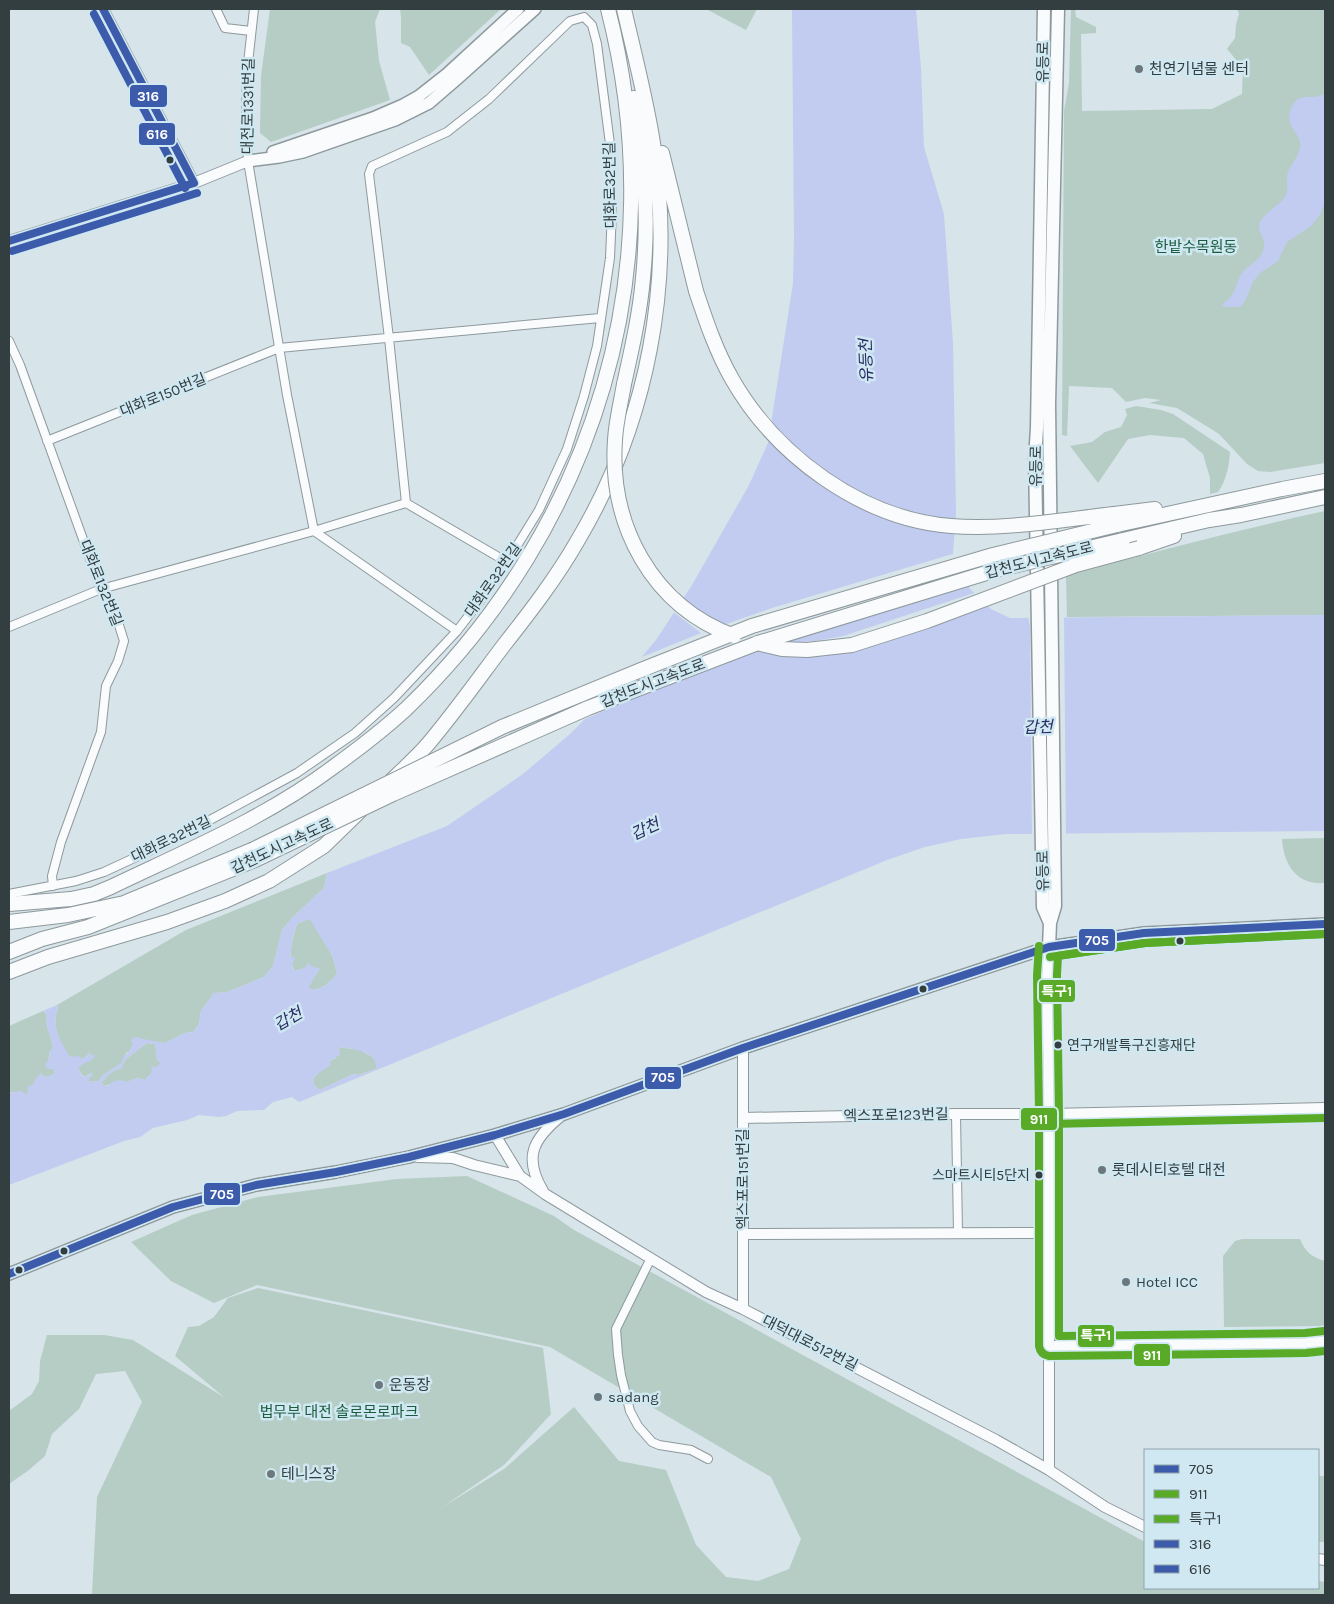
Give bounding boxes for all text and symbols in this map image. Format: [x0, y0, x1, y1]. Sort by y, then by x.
street label: 유등로 [1034, 41, 1052, 83]
street label: 대전로1331번길 [238, 58, 258, 154]
place label: 천연기념물 센터 [1149, 60, 1249, 78]
marker: 천연기념물 센터 [1133, 63, 1145, 75]
line badge: 316 [129, 84, 168, 108]
text: 316 [137, 88, 159, 105]
line badge: 616 [138, 122, 176, 146]
text: 616 [146, 126, 168, 143]
street label: 대화로32번길 [600, 142, 620, 228]
unlabelled marker [165, 155, 175, 165]
park label: 한밭수목원동 [1155, 238, 1237, 256]
water label: 유등천 [856, 336, 876, 383]
street label: 대화로150번길 [117, 370, 209, 420]
street label: 유등로 [1027, 445, 1045, 487]
street label: 대화로132번길 [76, 537, 126, 629]
street label: 갑천도시고속도로 [983, 538, 1095, 582]
street label: 대화로32번길 [461, 539, 525, 621]
street label: 갑천도시고속도로 [598, 655, 708, 711]
water label: 갑천 [1023, 717, 1055, 737]
street label: 대화로32번길 [128, 812, 214, 866]
water label: 갑천 [628, 813, 664, 844]
street label: 갑천도시고속도로 [228, 815, 336, 877]
street label: 유등로 [1034, 850, 1052, 892]
line badge: 705 [1078, 928, 1116, 952]
text: 705 [1085, 932, 1109, 949]
unlabelled marker [1175, 936, 1185, 946]
line badge: 특구1 [1038, 979, 1076, 1003]
text: 특구1 [1042, 983, 1072, 1000]
unlabelled marker [918, 984, 928, 994]
water label: 갑천 [270, 1002, 307, 1035]
place label: 연구개발특구진흥재단 [1067, 1037, 1196, 1054]
marker: 연구개발특구진흥재단 [1053, 1040, 1063, 1050]
line badge: 705 [644, 1066, 682, 1090]
text: 705 [651, 1069, 675, 1086]
street label: 엑스포로123번길 [843, 1105, 949, 1125]
line badge: 911 [1020, 1107, 1058, 1131]
text: 911 [1030, 1111, 1048, 1128]
street label: 엑스포로151번길 [734, 1128, 752, 1230]
place label: 롯데시티호텔 대전 [1112, 1161, 1226, 1179]
marker: 롯데시티호텔 대전 [1096, 1164, 1108, 1176]
place label: 스마트시티5단지 [932, 1167, 1030, 1184]
marker: 스마트시티5단지 [1034, 1170, 1044, 1180]
line badge: 705 [203, 1182, 241, 1206]
text: 705 [210, 1186, 234, 1203]
unlabelled marker [59, 1246, 69, 1256]
unlabelled marker [14, 1265, 24, 1275]
place label: Hotel ICC [1136, 1273, 1198, 1291]
marker: Hotel ICC [1120, 1276, 1132, 1288]
street label: 대덕대로512번길 [759, 1311, 861, 1375]
line badge: 특구1 [1077, 1324, 1115, 1348]
text: 특구1 [1081, 1327, 1111, 1344]
line badge: 911 [1133, 1343, 1171, 1367]
text: 911 [1143, 1347, 1161, 1364]
place label: 운동장 [389, 1376, 431, 1394]
marker: 운동장 [373, 1379, 385, 1391]
place label: sadang [608, 1388, 659, 1406]
marker: sadang [592, 1391, 604, 1403]
park label: 법무부 대전 솔로몬로파크 [260, 1403, 418, 1421]
legend [1144, 1449, 1319, 1589]
text: 705 [1189, 1460, 1213, 1478]
place label: 테니스장 [281, 1465, 336, 1483]
marker: 테니스장 [265, 1468, 277, 1480]
text: 911 [1189, 1485, 1208, 1503]
text: 특구1 [1189, 1510, 1222, 1528]
text: 316 [1189, 1535, 1211, 1553]
text: 616 [1189, 1560, 1211, 1578]

